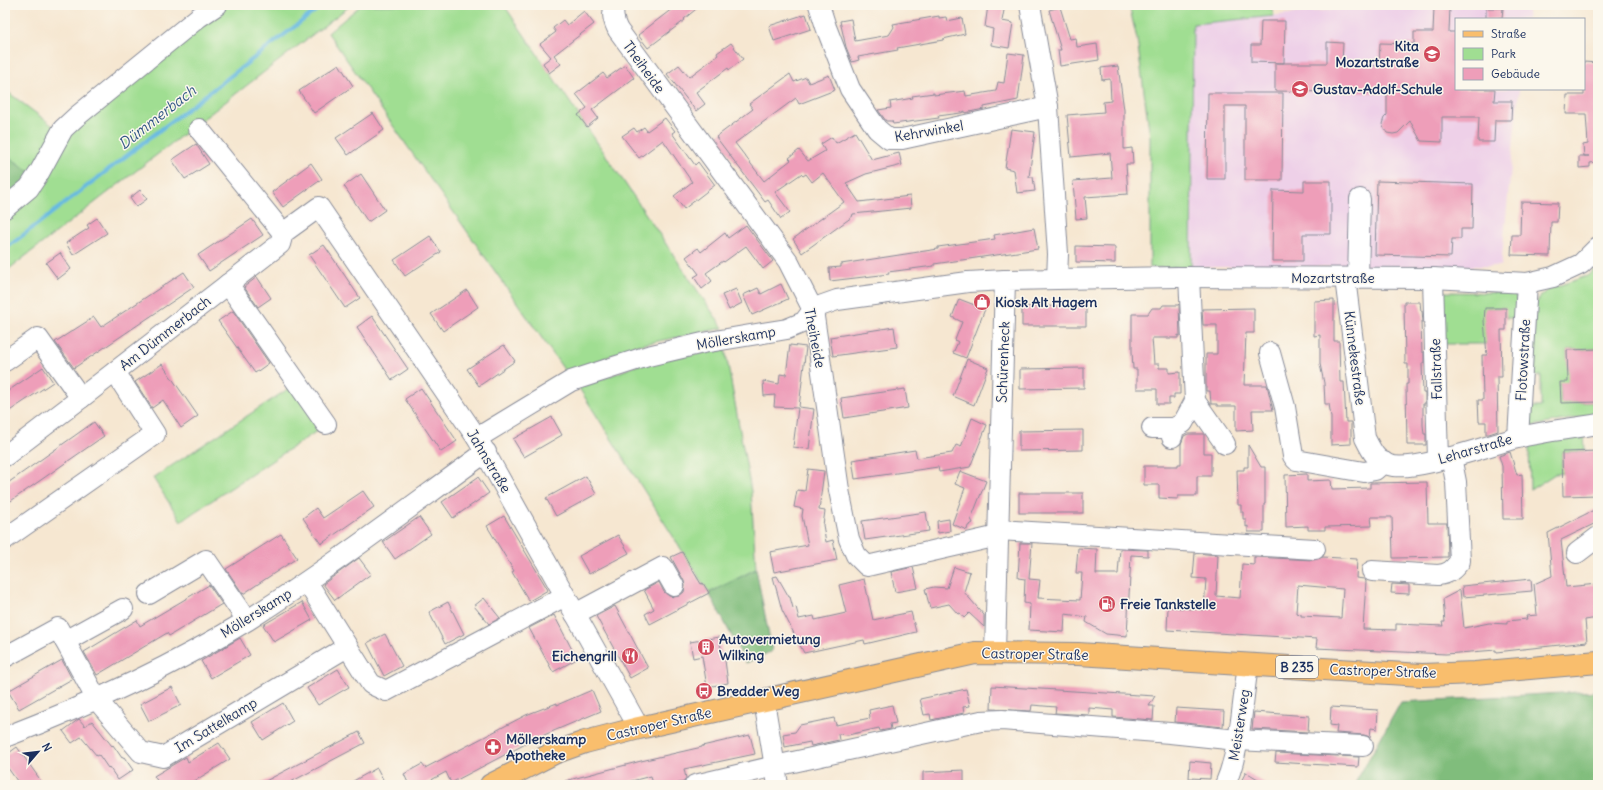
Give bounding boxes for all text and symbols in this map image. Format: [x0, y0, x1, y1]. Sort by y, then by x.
legend [1455, 18, 1585, 90]
text: Straße [1491, 26, 1526, 41]
street label: Theiheide [619, 37, 669, 97]
place label: Kita Mozartstraße [1335, 37, 1419, 71]
school or university icon: Kita Mozartstraße [1422, 44, 1442, 64]
text: Park [1491, 46, 1516, 61]
text: Gebäude [1491, 66, 1540, 81]
school or university icon: Gustav-Adolf-Schule [1290, 79, 1310, 99]
place label: Gustav-Adolf-Schule [1313, 80, 1443, 98]
water label: Dümmerbach [115, 81, 200, 153]
street label: Kehrwinkel [893, 116, 965, 146]
street label: Mozartstraße [1291, 269, 1375, 287]
street label: Am Dümmerbach [116, 292, 214, 374]
shop icon: Kiosk Alt Hagem [972, 292, 992, 312]
place label: Kiosk Alt Hagem [995, 293, 1098, 311]
street label: Theiheide [800, 307, 830, 369]
street label: Künnekestraße [1340, 310, 1370, 406]
street label: Flotowstraße [1512, 318, 1534, 402]
street label: Schürenheck [993, 321, 1013, 403]
street label: Möllerskamp [695, 322, 777, 354]
street label: Fallstraße [1426, 338, 1446, 400]
street label: Jahnstraße [463, 426, 515, 496]
street label: Leharstraße [1436, 430, 1514, 468]
street label: Möllerskamp [217, 584, 295, 642]
fuel station icon: Freie Tankstelle [1097, 594, 1117, 614]
place label: Freie Tankstelle [1120, 595, 1217, 613]
place label: Autovermietung Wilking [719, 630, 821, 664]
building icon: Autovermietung Wilking [696, 637, 716, 657]
street label: Castroper Straße [981, 644, 1089, 664]
restaurant icon: Eichengrill [620, 646, 640, 666]
place label: Eichengrill [552, 647, 617, 665]
road number: B 235 [1276, 656, 1318, 678]
street label: Castroper Straße [1329, 660, 1437, 682]
bus stop icon: Bredder Weg [694, 681, 714, 701]
place label: Bredder Weg [717, 682, 800, 700]
street label: Meisterweg [1224, 688, 1254, 762]
street label: Im Sattelkamp [172, 693, 260, 757]
street label: Castroper Straße [605, 703, 713, 745]
place label: Möllerskamp Apotheke [506, 730, 586, 764]
north arrow [18, 732, 58, 772]
pharmacy icon: Möllerskamp Apotheke [483, 737, 503, 757]
text: N [39, 741, 55, 754]

